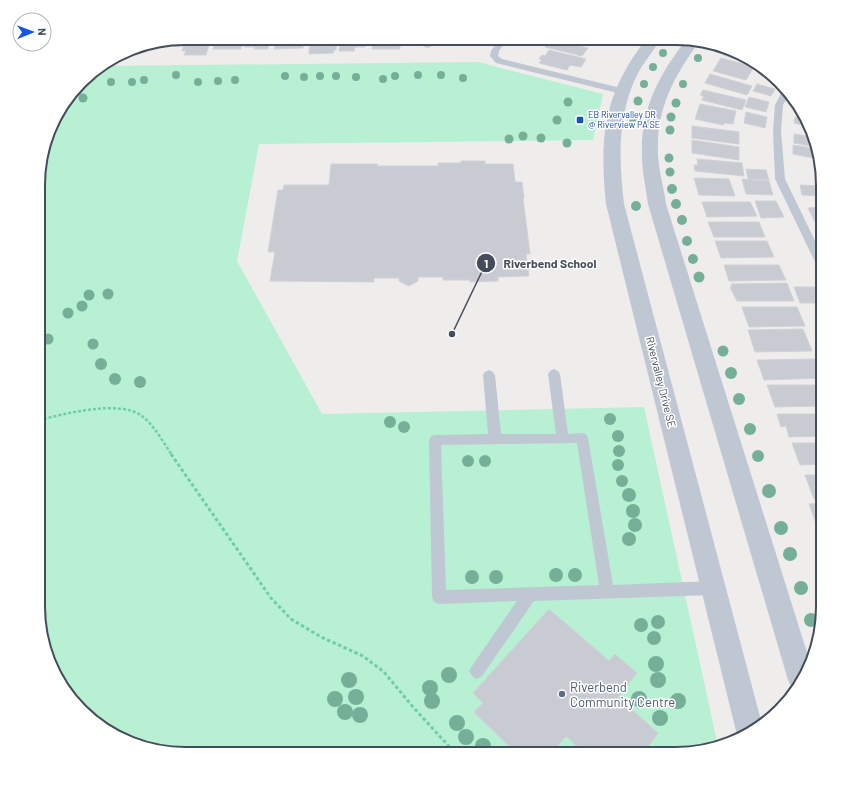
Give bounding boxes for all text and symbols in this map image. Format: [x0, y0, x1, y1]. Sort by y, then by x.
north arrow [12, 12, 52, 52]
text: N [36, 28, 49, 36]
place label: EB Rivervalley DR @ Riverview PA SE [588, 109, 660, 130]
marker: EB Rivervalley DR @ Riverview PA SE [575, 115, 585, 125]
callout: Riverbend School [476, 251, 605, 275]
text: 1 [484, 256, 488, 270]
text: Riverbend School [504, 256, 596, 270]
street label: Rivervalley Drive SE [644, 335, 679, 429]
place label: Riverbend Community Centre [570, 679, 675, 710]
marker: Riverbend Community Centre [557, 689, 567, 699]

